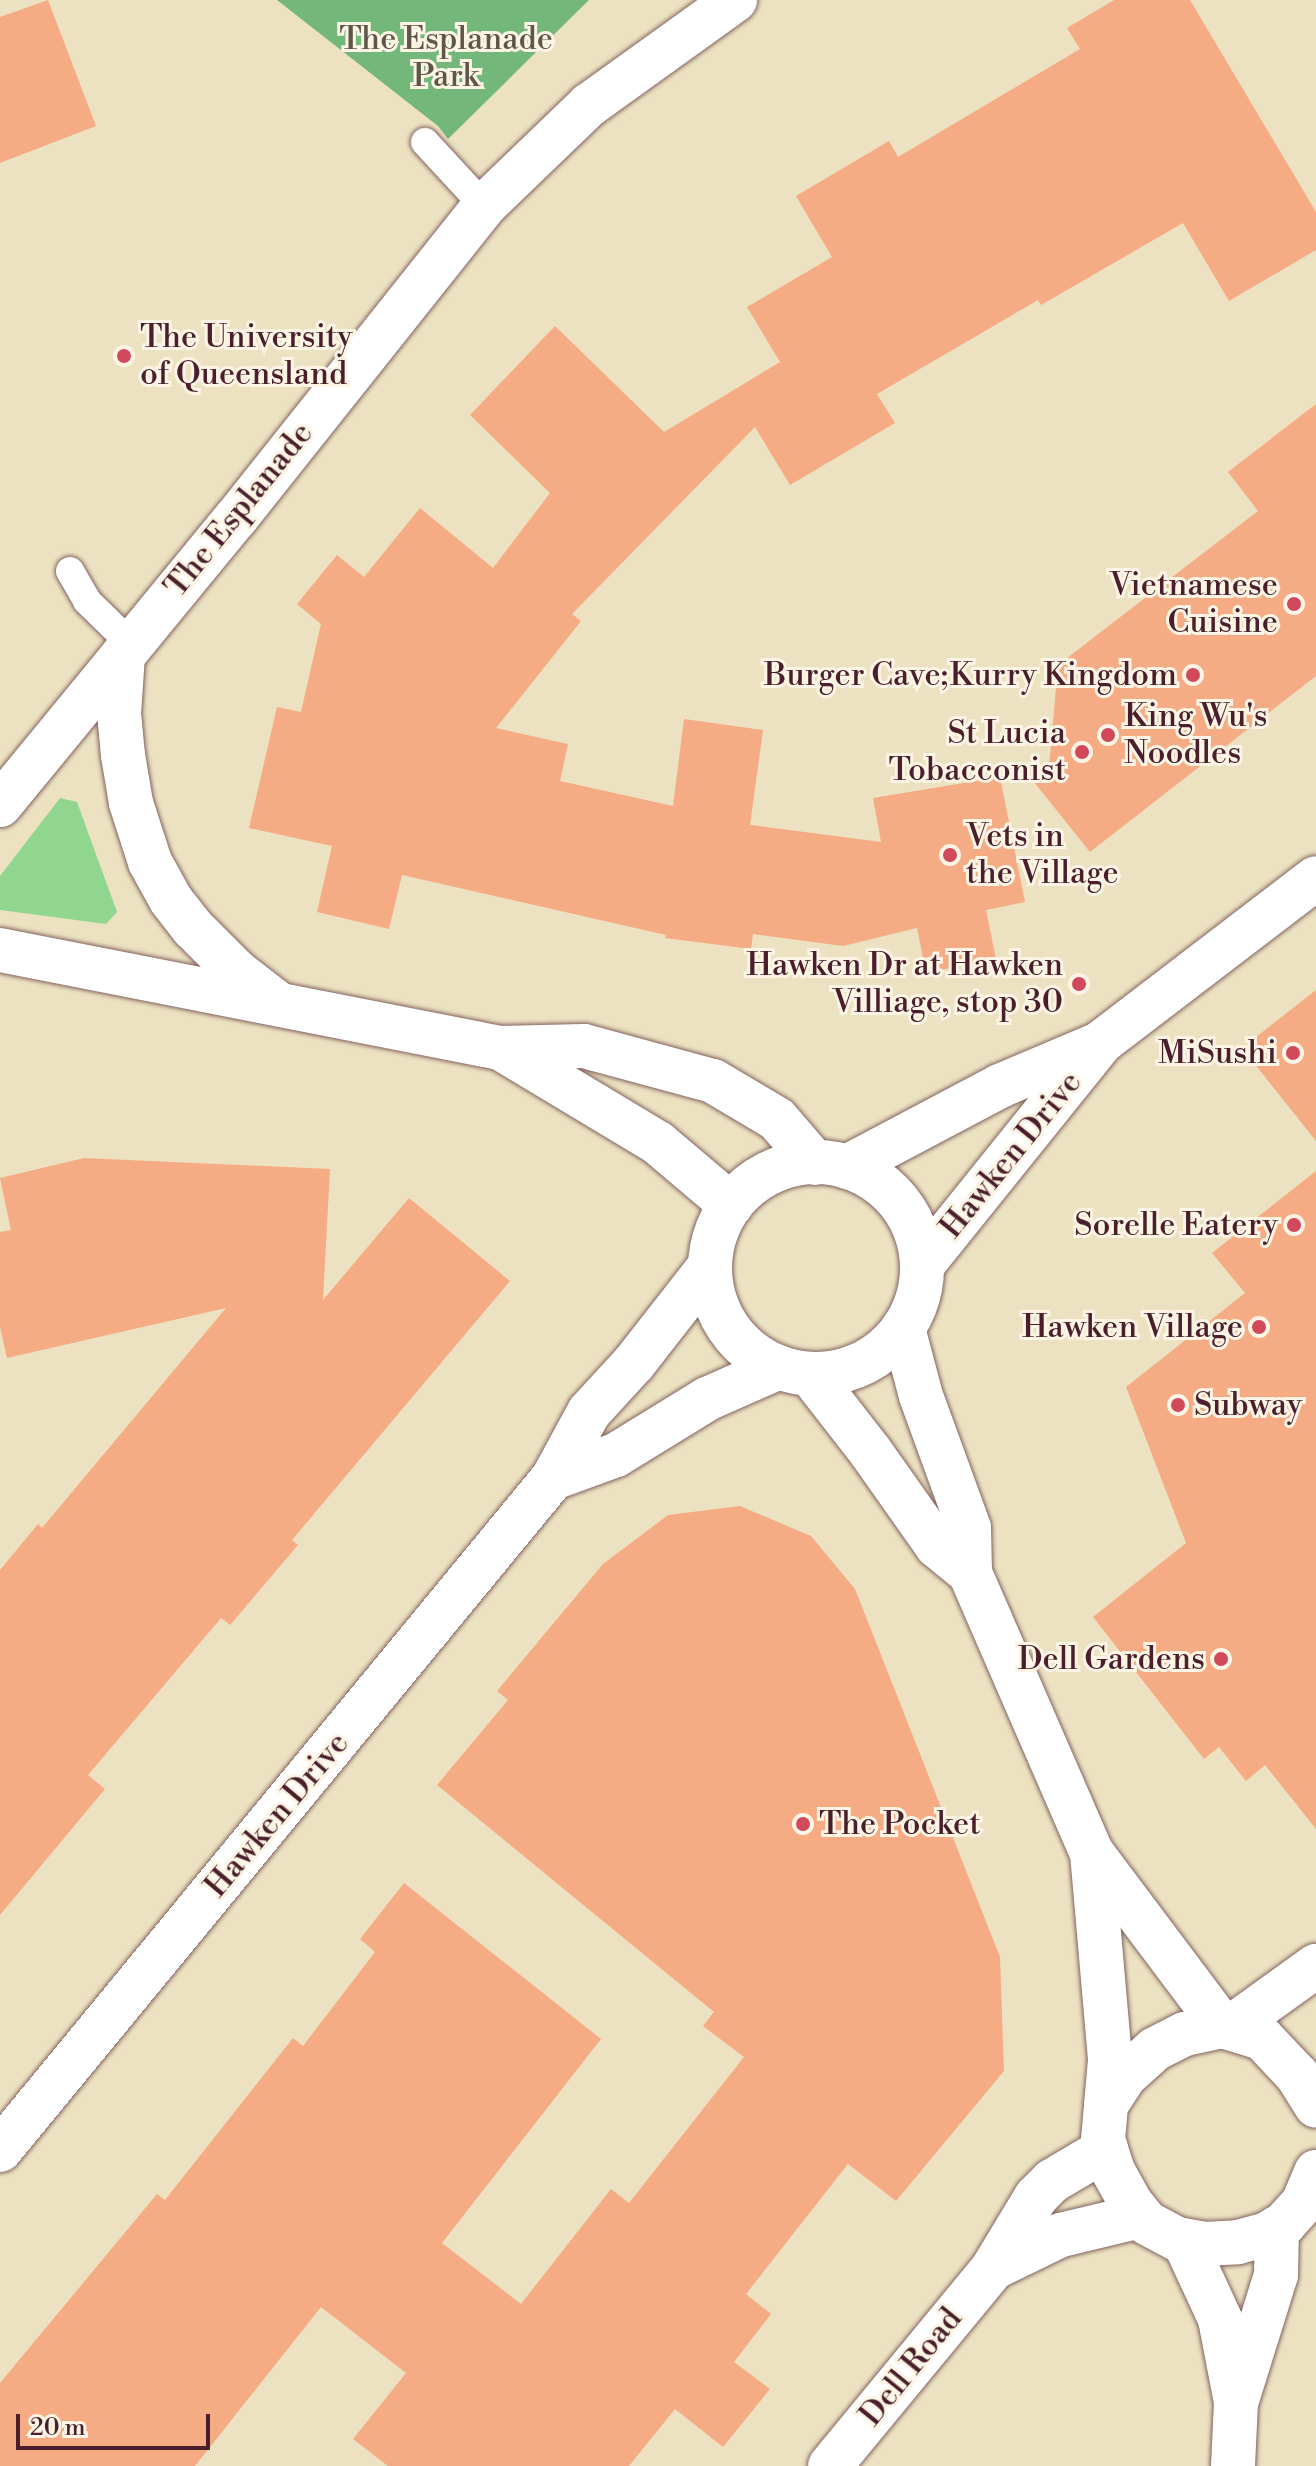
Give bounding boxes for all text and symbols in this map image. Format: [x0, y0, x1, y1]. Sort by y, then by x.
park label: The Esplanade Park [339, 21, 553, 96]
place label: The University of Queensland [140, 319, 353, 394]
marker: The University of Queensland [115, 347, 133, 365]
street label: The Esplanade [157, 415, 321, 605]
place label: Vietnamese Cuisine [1109, 567, 1278, 642]
marker: Vietnamese Cuisine [1285, 595, 1303, 613]
place label: Burger Cave;Kurry Kingdom [764, 656, 1177, 694]
marker: Burger Cave;Kurry Kingdom [1184, 666, 1202, 684]
place label: King Wu's Noodles [1124, 698, 1268, 773]
place label: St Lucia Tobacconist [888, 715, 1066, 790]
marker: King Wu's Noodles [1099, 726, 1117, 744]
marker: St Lucia Tobacconist [1073, 743, 1091, 761]
place label: Vets in the Village [966, 818, 1119, 893]
marker: Vets in the Village [941, 846, 959, 864]
place label: Hawken Dr at Hawken Villiage, stop 30 [746, 947, 1063, 1022]
marker: Hawken Dr at Hawken Villiage, stop 30 [1070, 975, 1088, 993]
place label: MiSushi [1158, 1034, 1277, 1072]
marker: MiSushi [1284, 1044, 1302, 1062]
street label: Hawken Drive [932, 1064, 1090, 1246]
place label: Sorelle Eatery [1074, 1206, 1278, 1244]
marker: Sorelle Eatery [1285, 1216, 1303, 1234]
place label: Hawken Village [1022, 1308, 1243, 1346]
marker: Hawken Village [1250, 1318, 1268, 1336]
place label: Subway [1194, 1386, 1302, 1424]
marker: Subway [1169, 1396, 1187, 1414]
place label: Dell Gardens [1018, 1640, 1205, 1678]
marker: Dell Gardens [1212, 1650, 1230, 1668]
street label: Hawken Drive [197, 1725, 357, 1905]
place label: The Pocket [819, 1805, 981, 1843]
marker: The Pocket [794, 1815, 812, 1833]
street label: Dell Road [852, 2300, 970, 2434]
scale bar [20, 2398, 214, 2448]
text: 20 m [30, 2413, 86, 2443]

